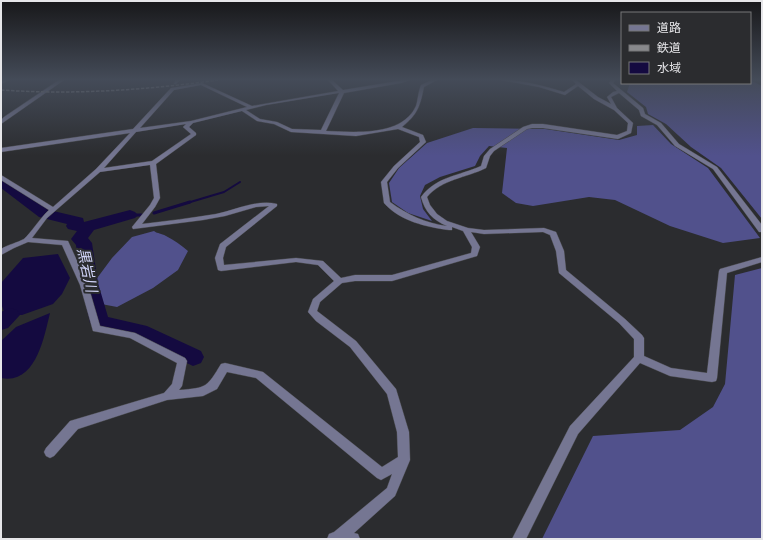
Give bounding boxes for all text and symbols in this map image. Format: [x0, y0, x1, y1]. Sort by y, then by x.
legend [621, 12, 751, 84]
text: 道路 [657, 19, 681, 37]
text: 鉄道 [657, 39, 681, 57]
text: 水域 [657, 59, 681, 77]
water label: 黒岩川 [72, 246, 103, 296]

